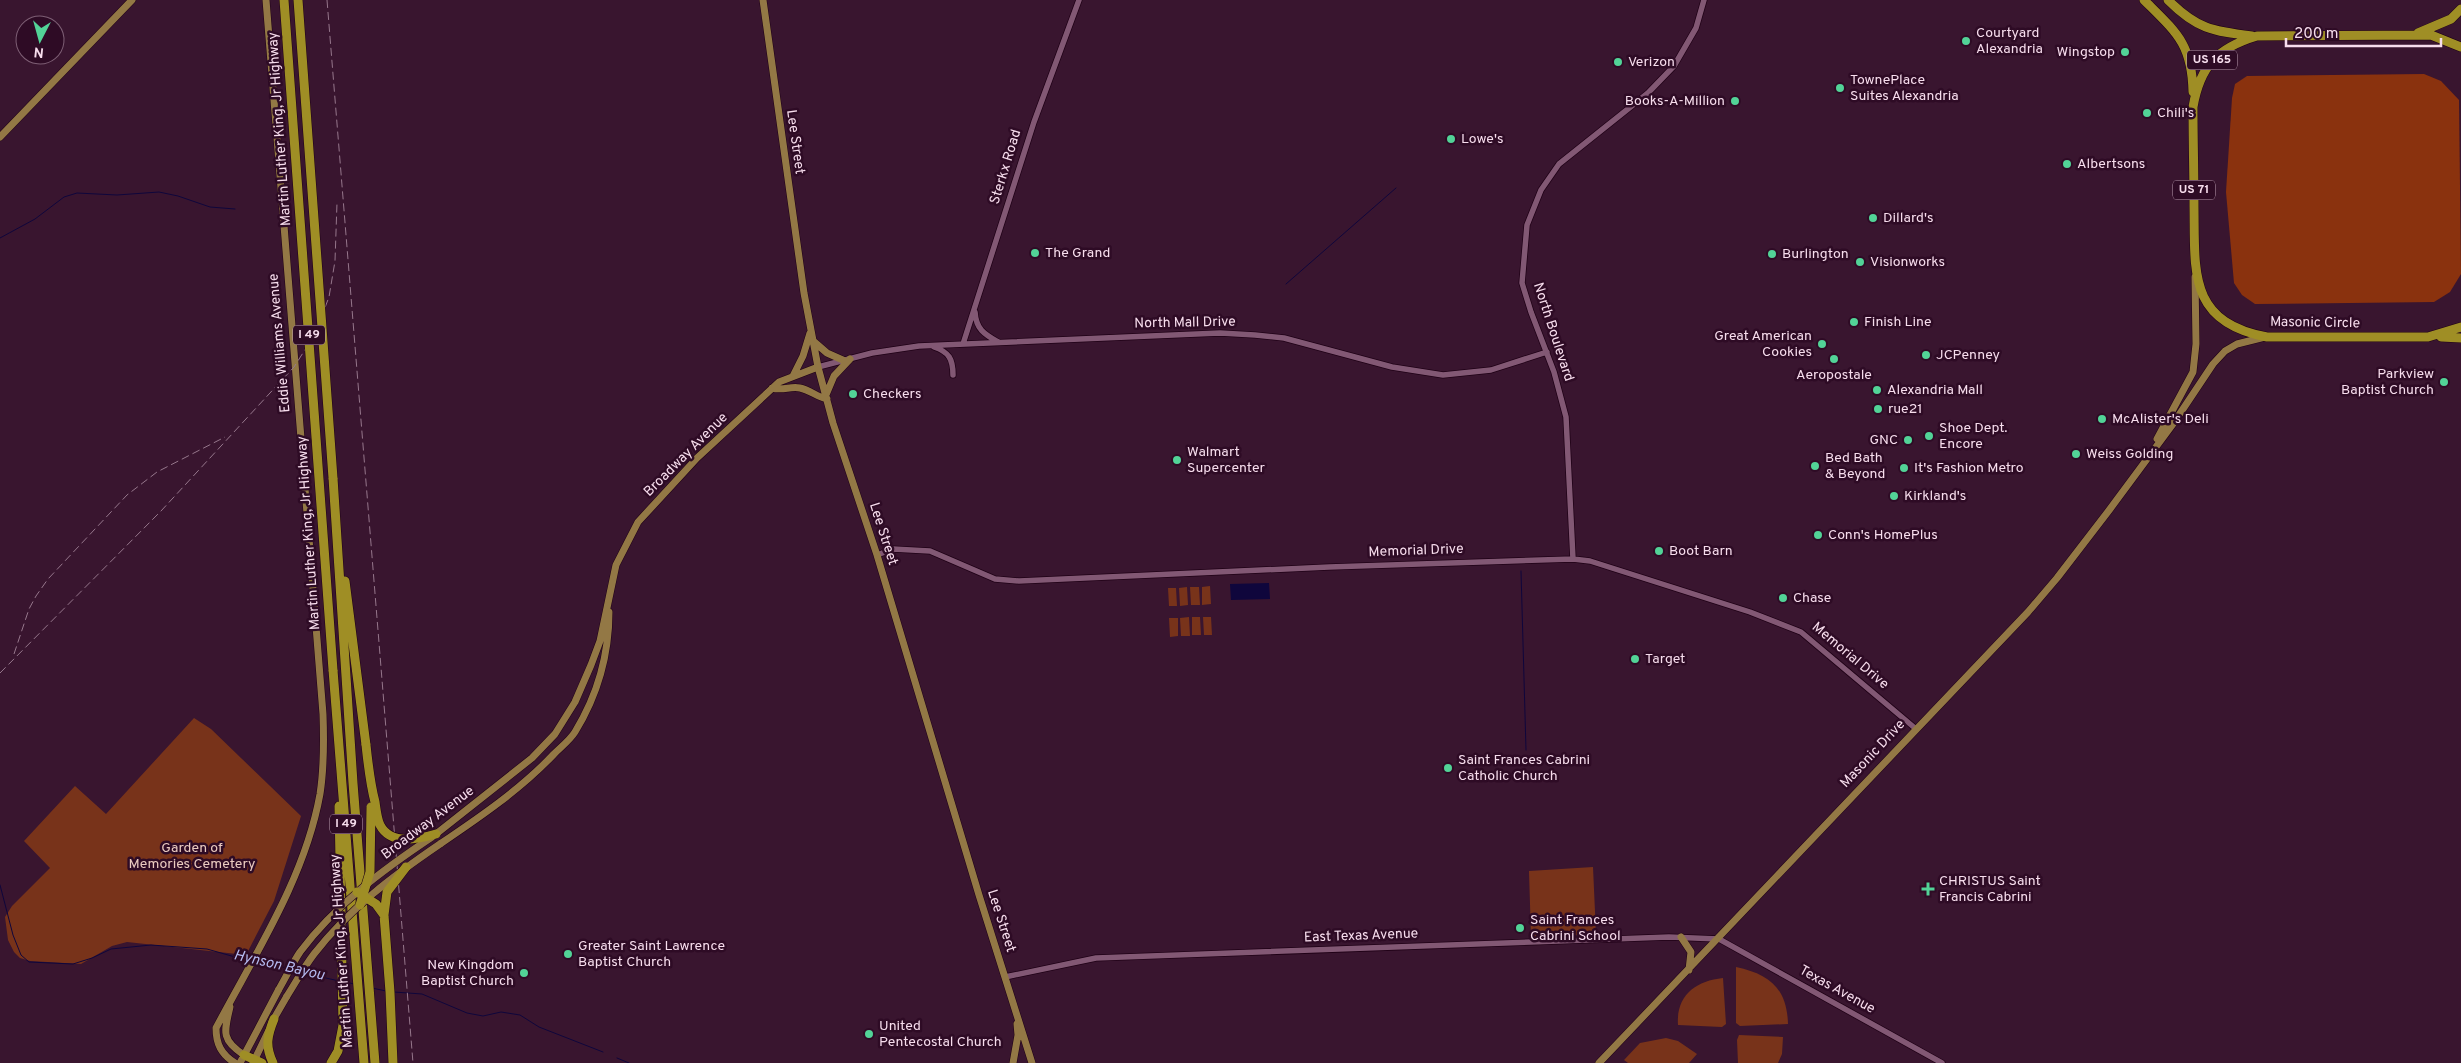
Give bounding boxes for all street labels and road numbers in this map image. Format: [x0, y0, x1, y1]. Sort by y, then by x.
street label: Martin Luther King, Jr Highway [265, 31, 295, 227]
road number: US 165 [2187, 50, 2237, 70]
street label: Lee Street [782, 109, 808, 175]
street label: Sterkx Road [987, 128, 1025, 206]
road number: US 71 [2173, 180, 2215, 200]
street label: Eddie Williams Avenue [265, 273, 295, 413]
street label: North Boulevard [1529, 280, 1577, 384]
street label: North Mall Drive [1134, 314, 1236, 332]
street label: Masonic Circle [2270, 314, 2360, 332]
road number: I 49 [293, 326, 325, 344]
street label: Broadway Avenue [640, 409, 732, 501]
street label: Martin Luther King, Jr Highway [294, 435, 324, 631]
street label: Lee Street [865, 500, 901, 568]
street label: Memorial Drive [1368, 541, 1464, 561]
street label: Memorial Drive [1808, 619, 1892, 693]
street label: Masonic Drive [1837, 716, 1909, 792]
street label: Broadway Avenue [378, 783, 478, 863]
road number: I 49 [330, 814, 362, 834]
street label: Martin Luther King, Jr Highway [327, 853, 357, 1049]
street label: Lee Street [983, 887, 1019, 955]
street label: East Texas Avenue [1303, 926, 1419, 946]
street label: Texas Avenue [1796, 962, 1878, 1018]

